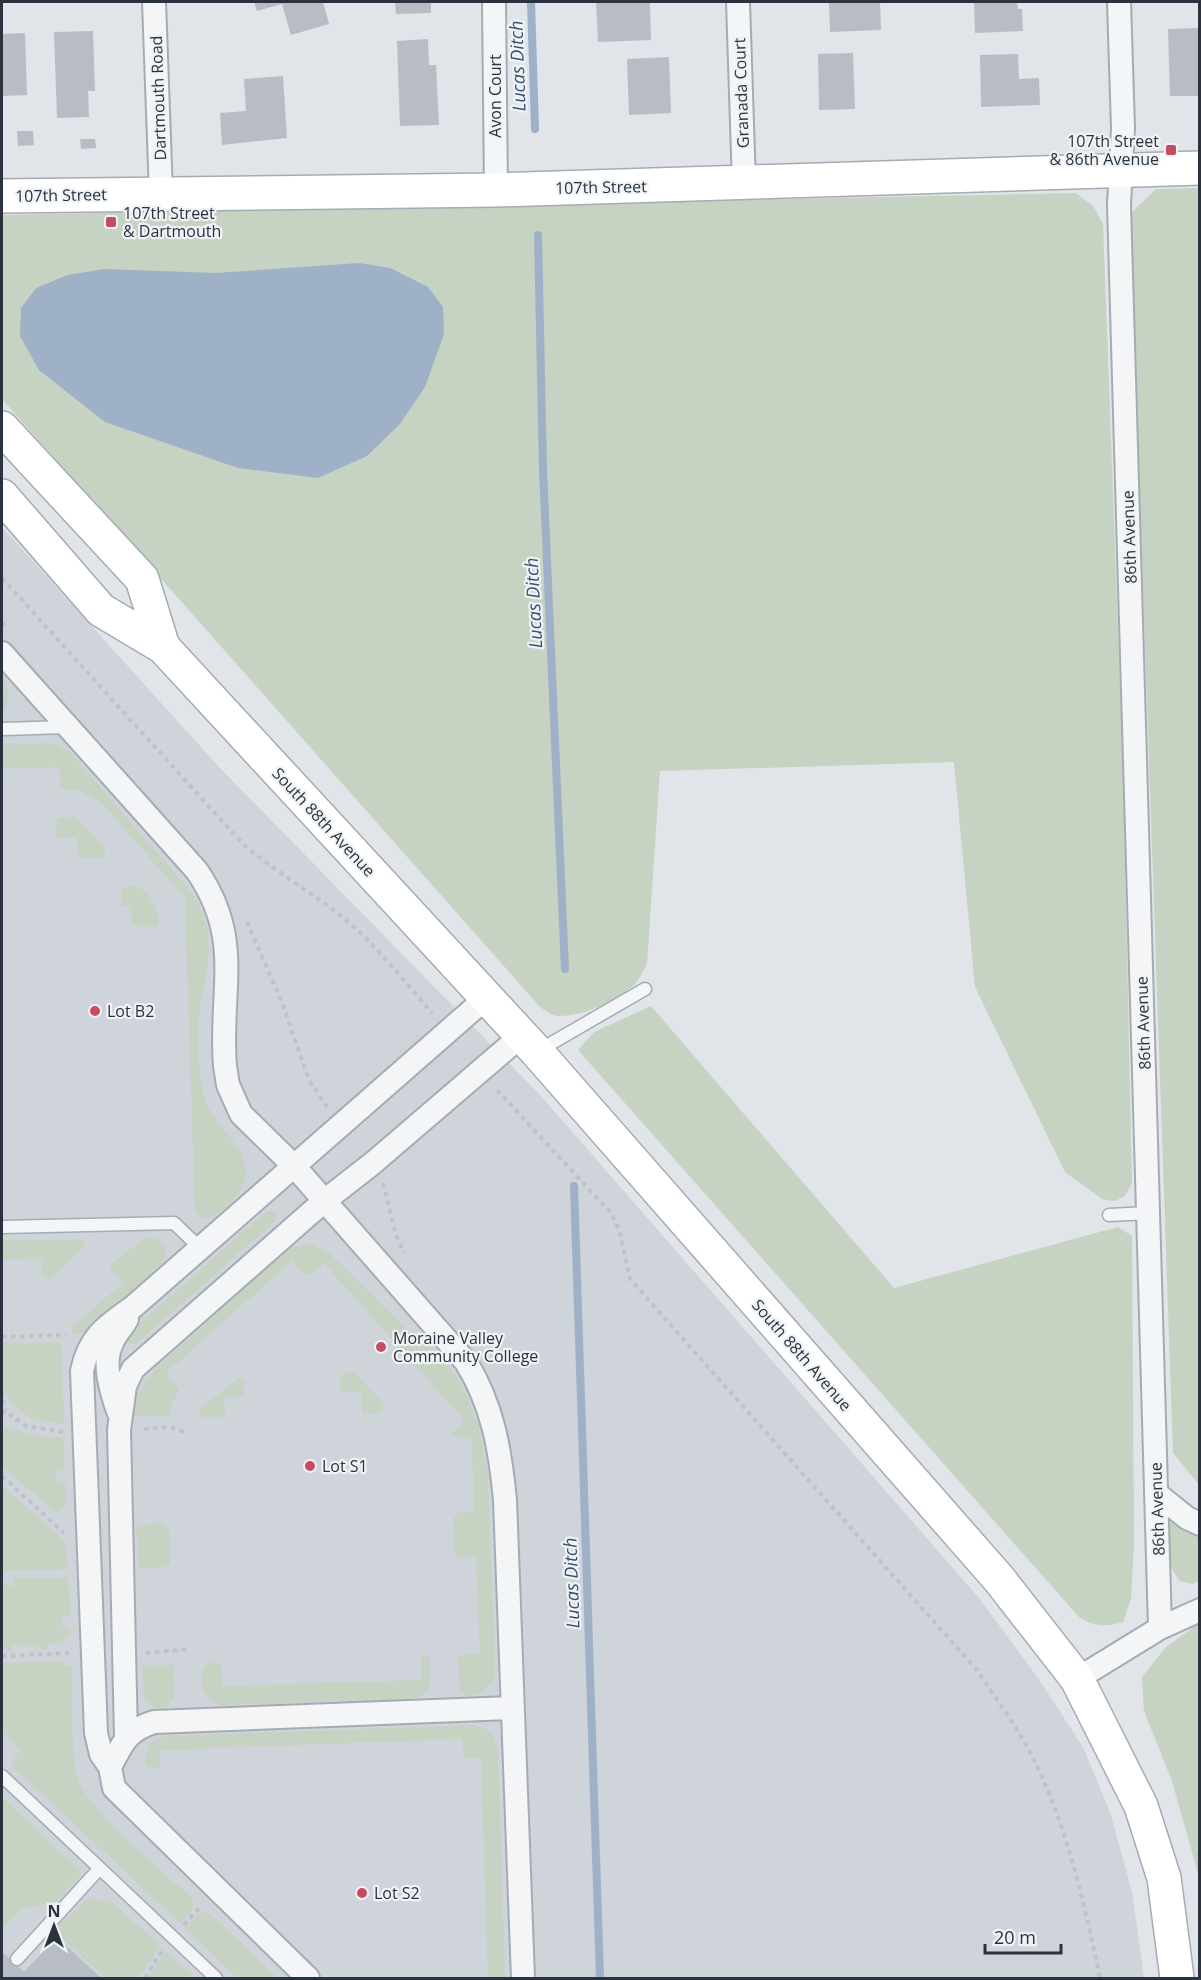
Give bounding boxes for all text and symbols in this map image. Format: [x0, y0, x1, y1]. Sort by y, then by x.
water label: Lucas Ditch [503, 20, 531, 112]
street label: Dartmouth Road [145, 35, 171, 161]
street label: Granada Court [728, 37, 754, 149]
street label: Avon Court [484, 54, 506, 138]
place label: 107th Street & 86th Avenue [1050, 130, 1159, 170]
marker: 107th Street & 86th Avenue [1164, 143, 1178, 157]
street label: 107th Street [555, 175, 647, 199]
street label: 107th Street [15, 183, 107, 207]
place label: 107th Street & Dartmouth [123, 202, 221, 242]
marker: 107th Street & Dartmouth [104, 215, 118, 229]
street label: 86th Avenue [1116, 490, 1142, 584]
water label: Lucas Ditch [519, 557, 547, 649]
street label: South 88th Avenue [268, 763, 380, 881]
street label: 86th Avenue [1130, 976, 1156, 1070]
place label: Lot B2 [107, 1000, 154, 1022]
marker: Lot B2 [88, 1004, 102, 1018]
street label: South 88th Avenue [747, 1294, 857, 1416]
place label: Moraine Valley Community College [393, 1327, 538, 1367]
marker: Moraine Valley Community College [374, 1340, 388, 1354]
place label: Lot S1 [322, 1455, 368, 1477]
marker: Lot S1 [303, 1459, 317, 1473]
street label: 86th Avenue [1144, 1462, 1170, 1556]
water label: Lucas Ditch [557, 1537, 585, 1629]
place label: Lot S2 [374, 1882, 420, 1904]
marker: Lot S2 [355, 1886, 369, 1900]
north arrow [24, 1896, 84, 1956]
text: N [47, 1900, 61, 1922]
scale bar [985, 1917, 1062, 1955]
text: 20 m [994, 1925, 1036, 1949]

